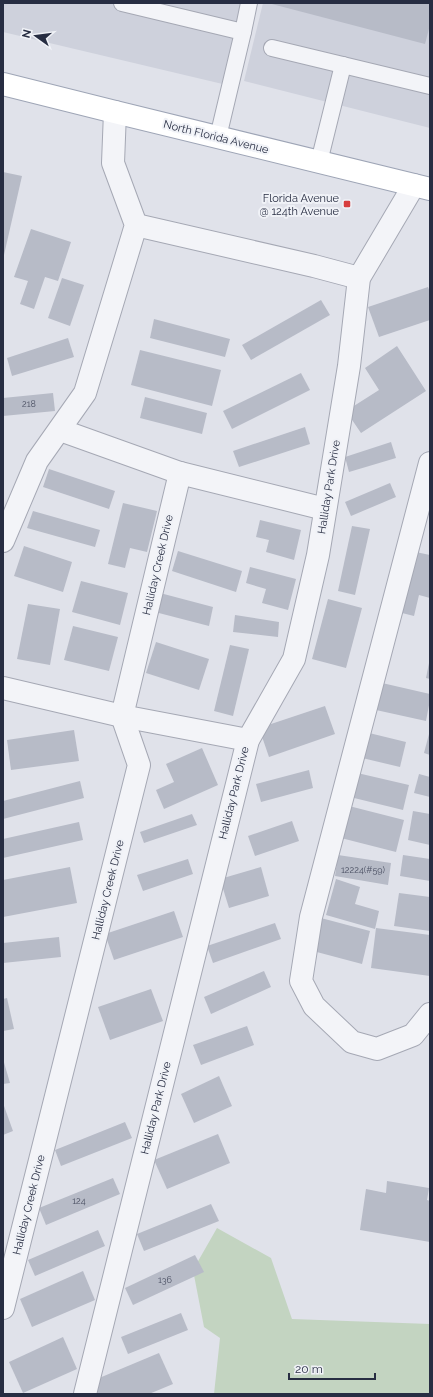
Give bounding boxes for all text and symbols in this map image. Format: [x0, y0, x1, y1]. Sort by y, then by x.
north arrow [16, 16, 56, 56]
text: N [19, 28, 34, 39]
street label: North Florida Avenue [162, 118, 270, 156]
place label: Florida Avenue @ 124th Avenue [259, 192, 340, 218]
marker: Florida Avenue @ 124th Avenue [342, 199, 352, 209]
house number: 218 [22, 399, 36, 409]
street label: Halliday Park Drive [315, 438, 343, 535]
street label: Halliday Creek Drive [140, 513, 176, 616]
street label: Halliday Park Drive [216, 745, 252, 841]
street label: Halliday Creek Drive [89, 838, 127, 941]
house number: 12224(#59) [341, 865, 386, 875]
street label: Halliday Park Drive [138, 1060, 174, 1156]
street label: Halliday Creek Drive [10, 1153, 48, 1256]
house number: 124 [72, 1196, 86, 1206]
house number: 136 [158, 1275, 173, 1285]
scale bar [289, 1355, 375, 1381]
text: 20 m [295, 1362, 323, 1376]

